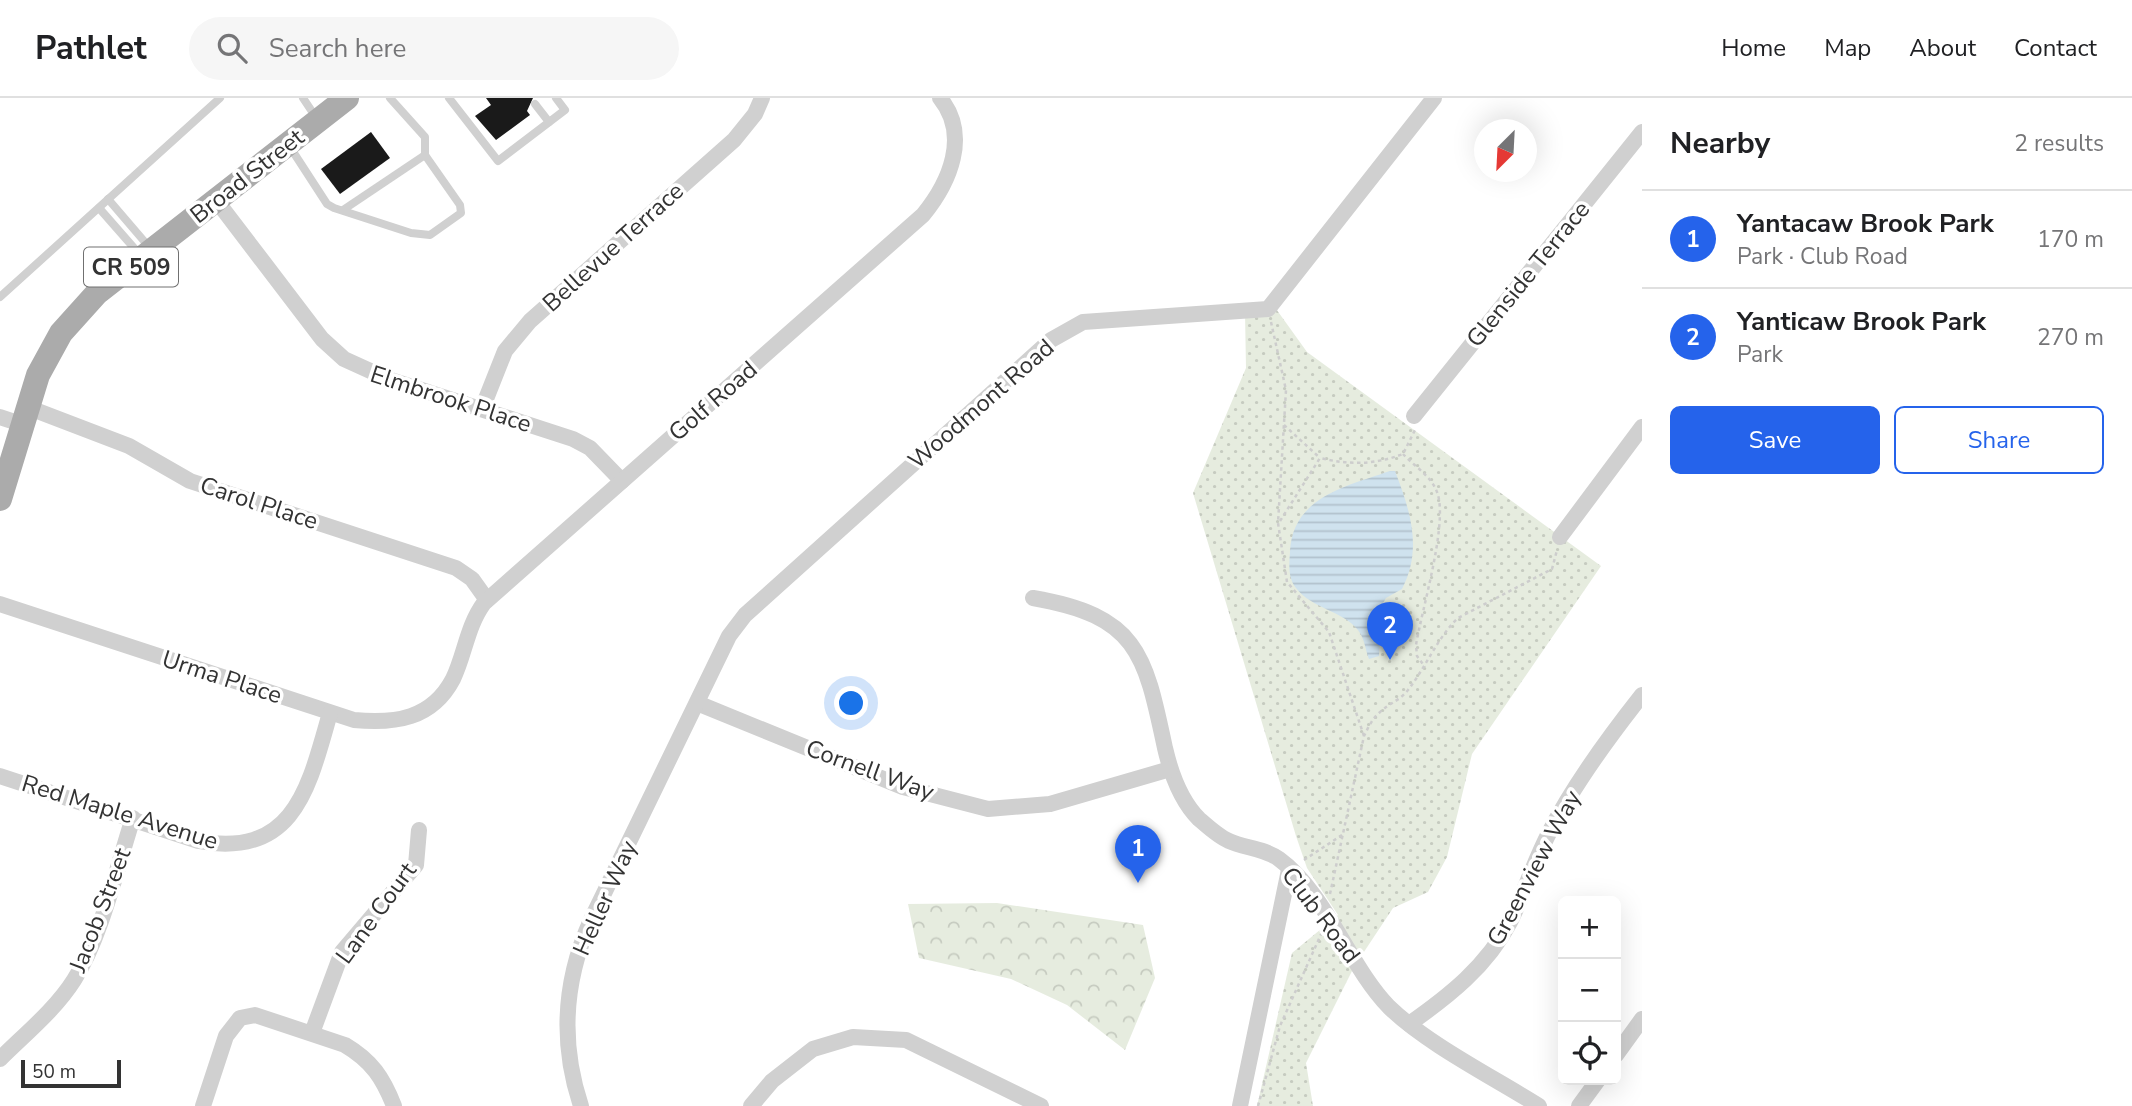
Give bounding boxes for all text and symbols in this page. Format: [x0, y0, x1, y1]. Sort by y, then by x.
search box [189, 17, 679, 80]
text: Pathlet [35, 26, 147, 71]
icon: search [213, 29, 251, 67]
text: Search here [269, 31, 406, 66]
text: Home [1721, 32, 1786, 64]
text: Map [1824, 32, 1871, 64]
text: About [1909, 32, 1976, 64]
text: Contact [2014, 32, 2097, 64]
north arrow [1474, 119, 1537, 182]
street label: Broad Street [183, 121, 311, 231]
text: Nearby [1670, 123, 1770, 164]
text: 2 results [2014, 128, 2104, 159]
street label: Bellevue Terrace [536, 175, 690, 319]
street label: Glenside Terrace [1459, 194, 1597, 354]
text: Yantacaw Brook Park [1737, 206, 1994, 241]
text: 1 [1686, 224, 1700, 255]
text: 170 m [2037, 224, 2104, 255]
text: Park · Club Road [1737, 241, 1908, 272]
road number: CR 509 [84, 248, 178, 286]
text: Yanticaw Brook Park [1737, 304, 1986, 339]
text: 2 [1686, 322, 1700, 353]
text: 270 m [2037, 322, 2104, 353]
street label: Woodmont Road [901, 332, 1061, 476]
text: Park [1737, 339, 1783, 370]
street label: Golf Road [662, 354, 764, 448]
street label: Elmbrook Place [366, 358, 536, 440]
button: Save [1670, 406, 1880, 474]
button: Share [1894, 406, 2104, 474]
street label: Carol Place [196, 469, 322, 537]
pin: 2 [1367, 602, 1413, 660]
street label: Urma Place [158, 643, 286, 711]
your location [834, 686, 868, 720]
street label: Cornell Way [802, 732, 939, 808]
street label: Red Maple Avenue [18, 767, 222, 857]
street label: Greenview Way [1480, 784, 1589, 951]
pin: 1 [1115, 825, 1161, 883]
street label: Heller Way [565, 835, 645, 961]
street label: Jacob Street [61, 843, 139, 978]
street label: Lane Court [328, 855, 424, 970]
street label: Club Road [1274, 860, 1368, 970]
map controls [1558, 896, 1621, 1085]
button: + [1558, 896, 1621, 959]
button: − [1558, 959, 1621, 1022]
button: locate [1558, 1022, 1621, 1085]
scale bar [21, 1057, 121, 1089]
text: 50 m [32, 1059, 76, 1085]

